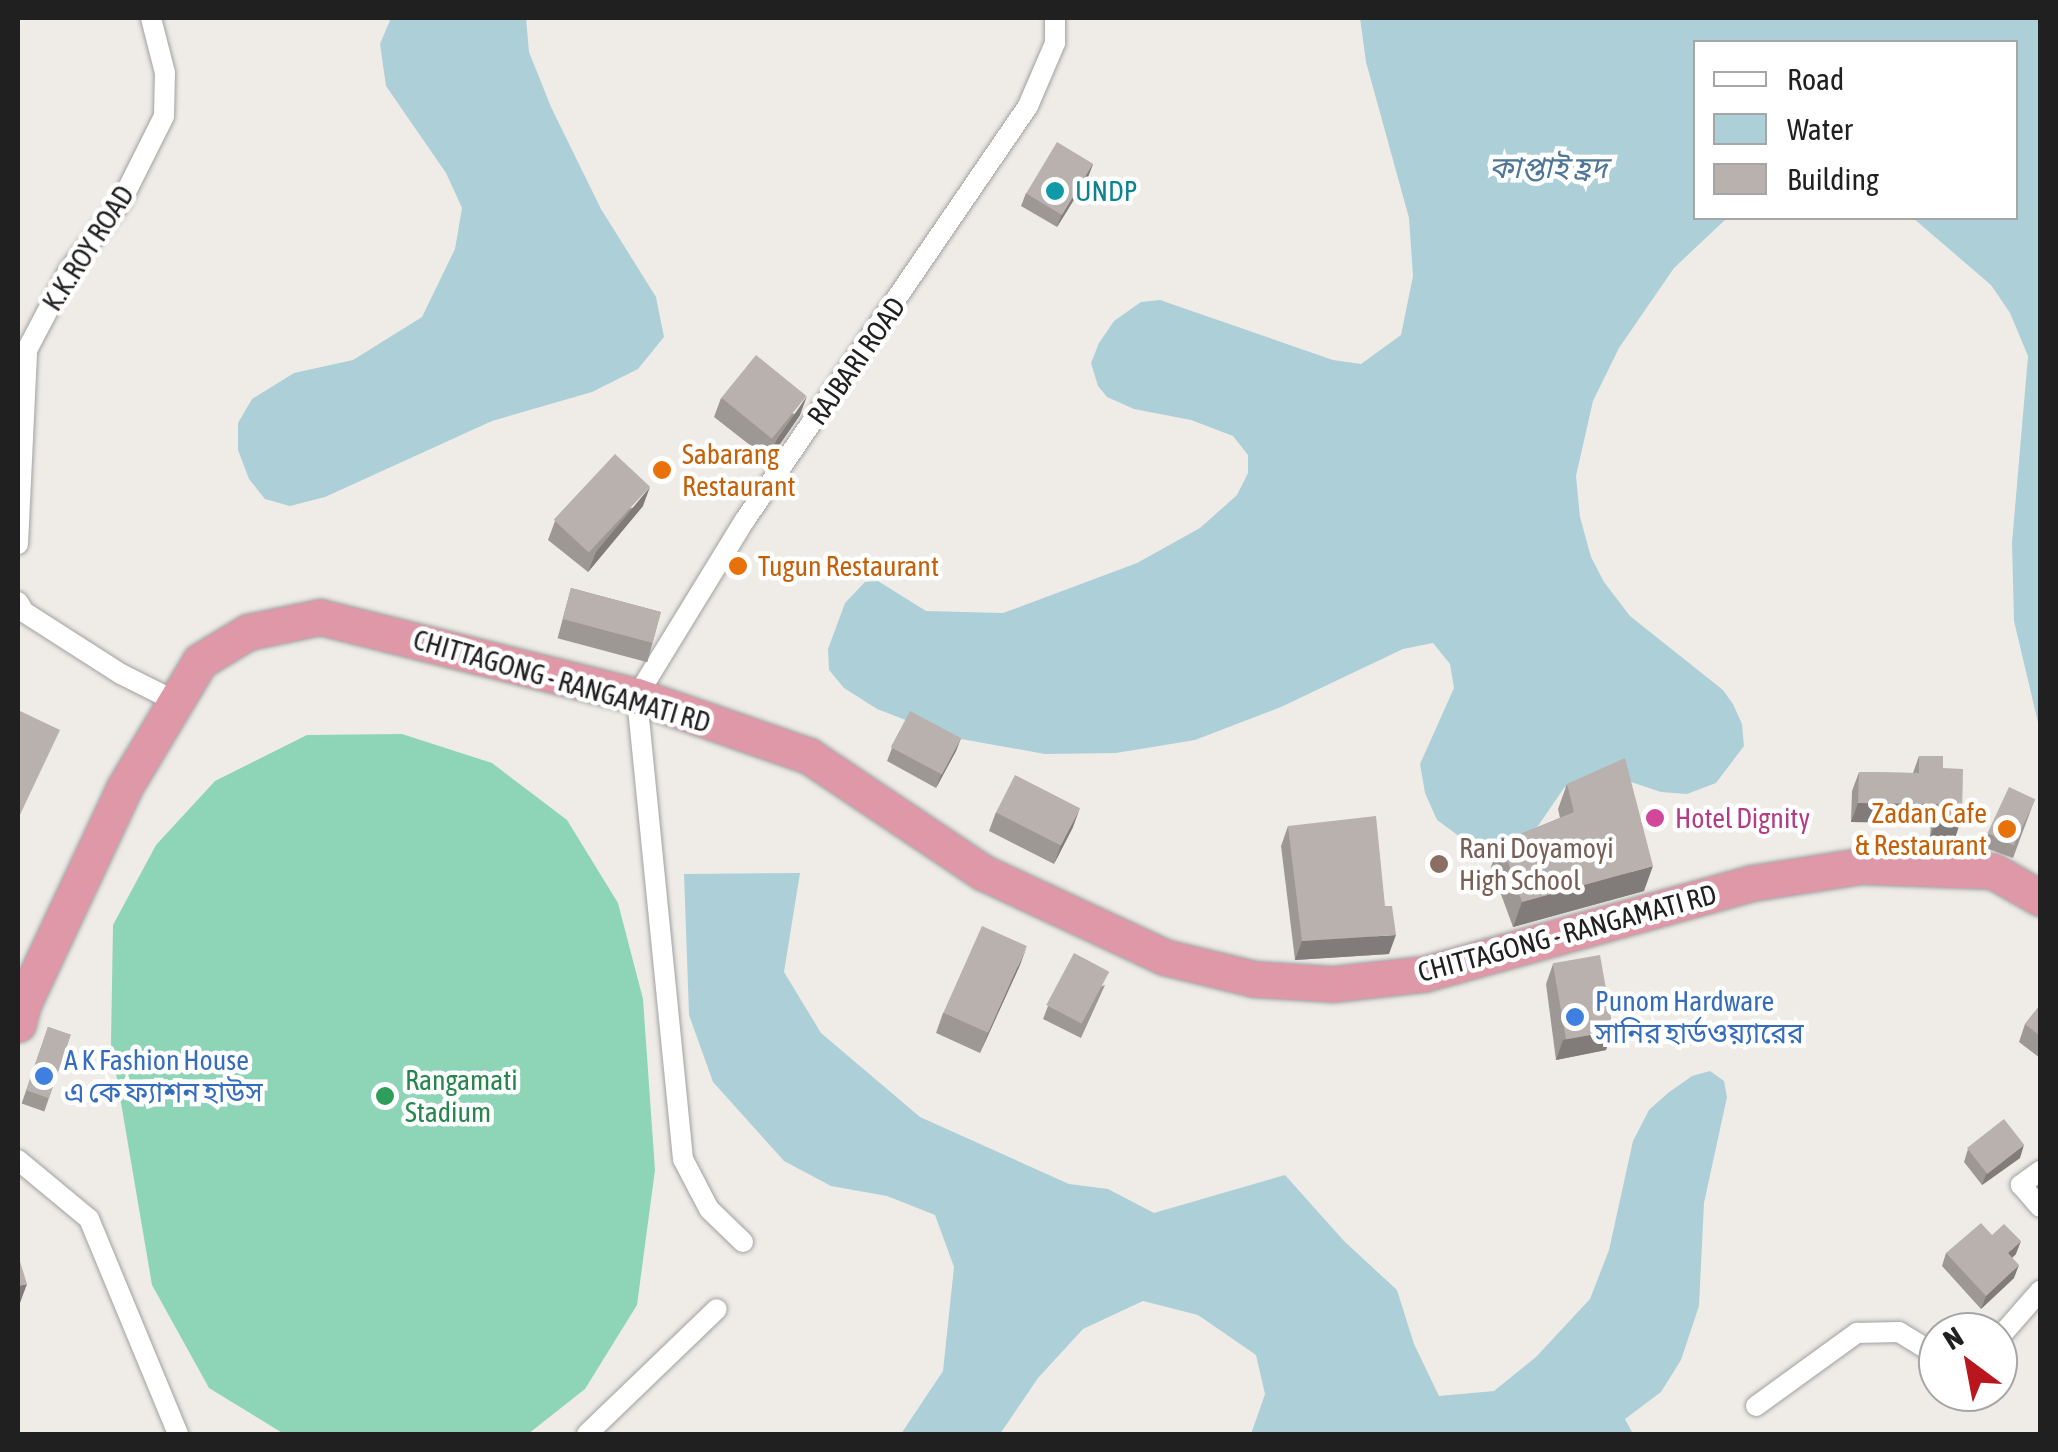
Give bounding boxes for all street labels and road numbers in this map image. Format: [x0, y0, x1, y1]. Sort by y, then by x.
street label: K.K.ROY ROAD [35, 179, 141, 317]
street label: RAJBARI ROAD [800, 291, 912, 431]
street label: CHITTAGONG - RANGAMATI RD [410, 622, 714, 740]
street label: CHITTAGONG - RANGAMATI RD [1414, 877, 1720, 989]

